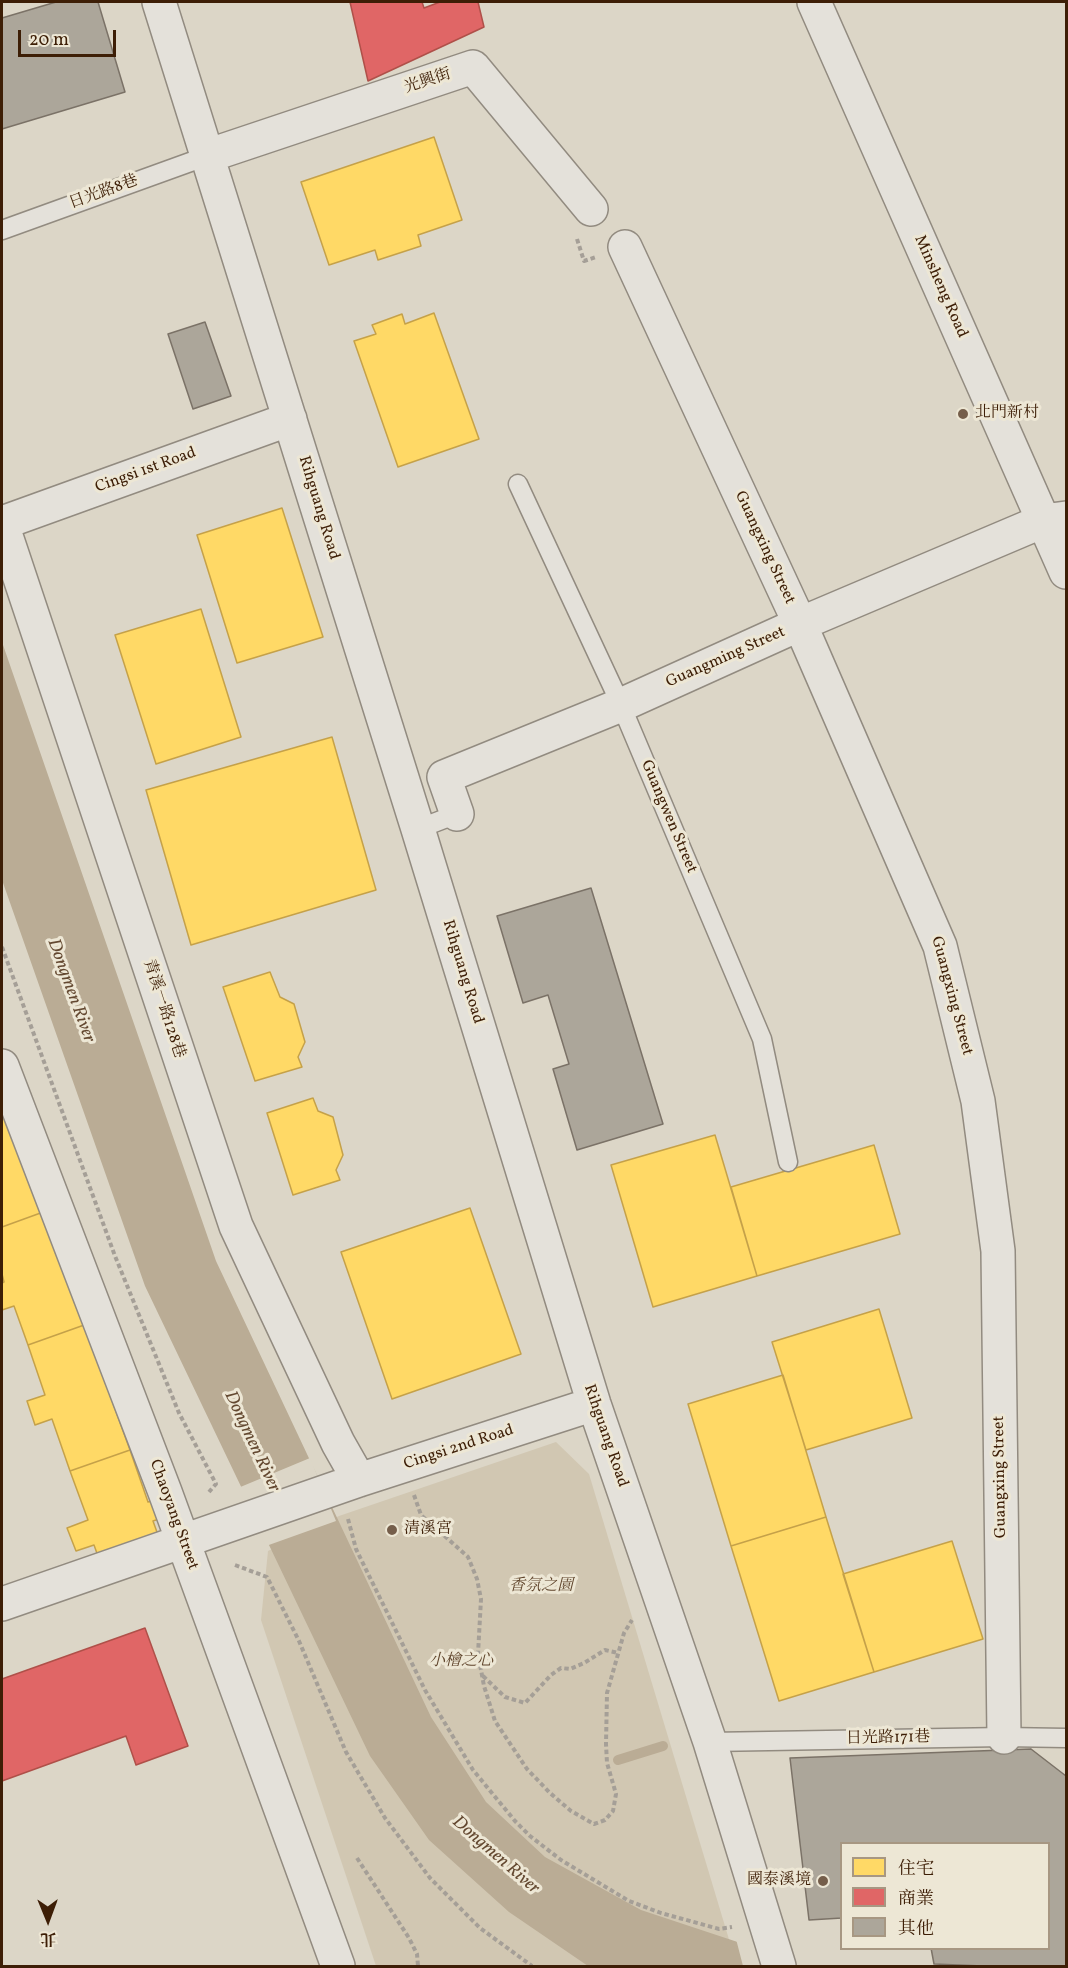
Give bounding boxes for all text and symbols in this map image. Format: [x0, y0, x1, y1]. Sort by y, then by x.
scale bar [21, 18, 118, 56]
text: 20 m [29, 28, 69, 53]
street label: 光興街 [402, 65, 454, 99]
street label: 日光路8巷 [67, 172, 141, 214]
street label: Minsheng Road [909, 233, 971, 341]
place label: 北門新村 [975, 404, 1039, 424]
marker: 北門新村 [956, 407, 970, 421]
street label: Cingsi 1st Road [93, 444, 199, 498]
street label: Rihguang Road [293, 454, 343, 562]
street label: Guangxing Street [729, 488, 799, 608]
street label: Guangming Street [664, 623, 788, 693]
street label: Guangwen Street [636, 758, 700, 876]
street label: Rihguang Road [437, 918, 487, 1026]
street label: Guangxing Street [926, 934, 976, 1058]
water label: Dongmen River [41, 936, 99, 1046]
street label: 青溪一路128巷 [138, 957, 188, 1061]
street label: Rihguang Road [578, 1382, 632, 1490]
water label: Dongmen River [218, 1388, 284, 1496]
street label: Guangxing Street [990, 1416, 1012, 1538]
street label: Cingsi 2nd Road [402, 1421, 516, 1475]
street label: Chaoyang Street [144, 1457, 202, 1573]
place label: 清溪宮 [404, 1520, 452, 1540]
marker: 清溪宮 [385, 1523, 399, 1537]
park label: 香氛之園 [509, 1577, 573, 1597]
park label: 小檜之心 [429, 1652, 493, 1672]
street label: 日光路171巷 [846, 1729, 930, 1749]
water label: Dongmen River [447, 1812, 543, 1900]
legend [840, 1842, 1050, 1950]
text: 住宅 [898, 1857, 934, 1882]
place label: 國泰溪境 [747, 1871, 811, 1891]
marker: 國泰溪境 [816, 1874, 830, 1888]
text: 商業 [898, 1887, 934, 1912]
north arrow [18, 1890, 78, 1950]
text: 其他 [898, 1917, 934, 1942]
text: 北 [40, 1927, 57, 1949]

